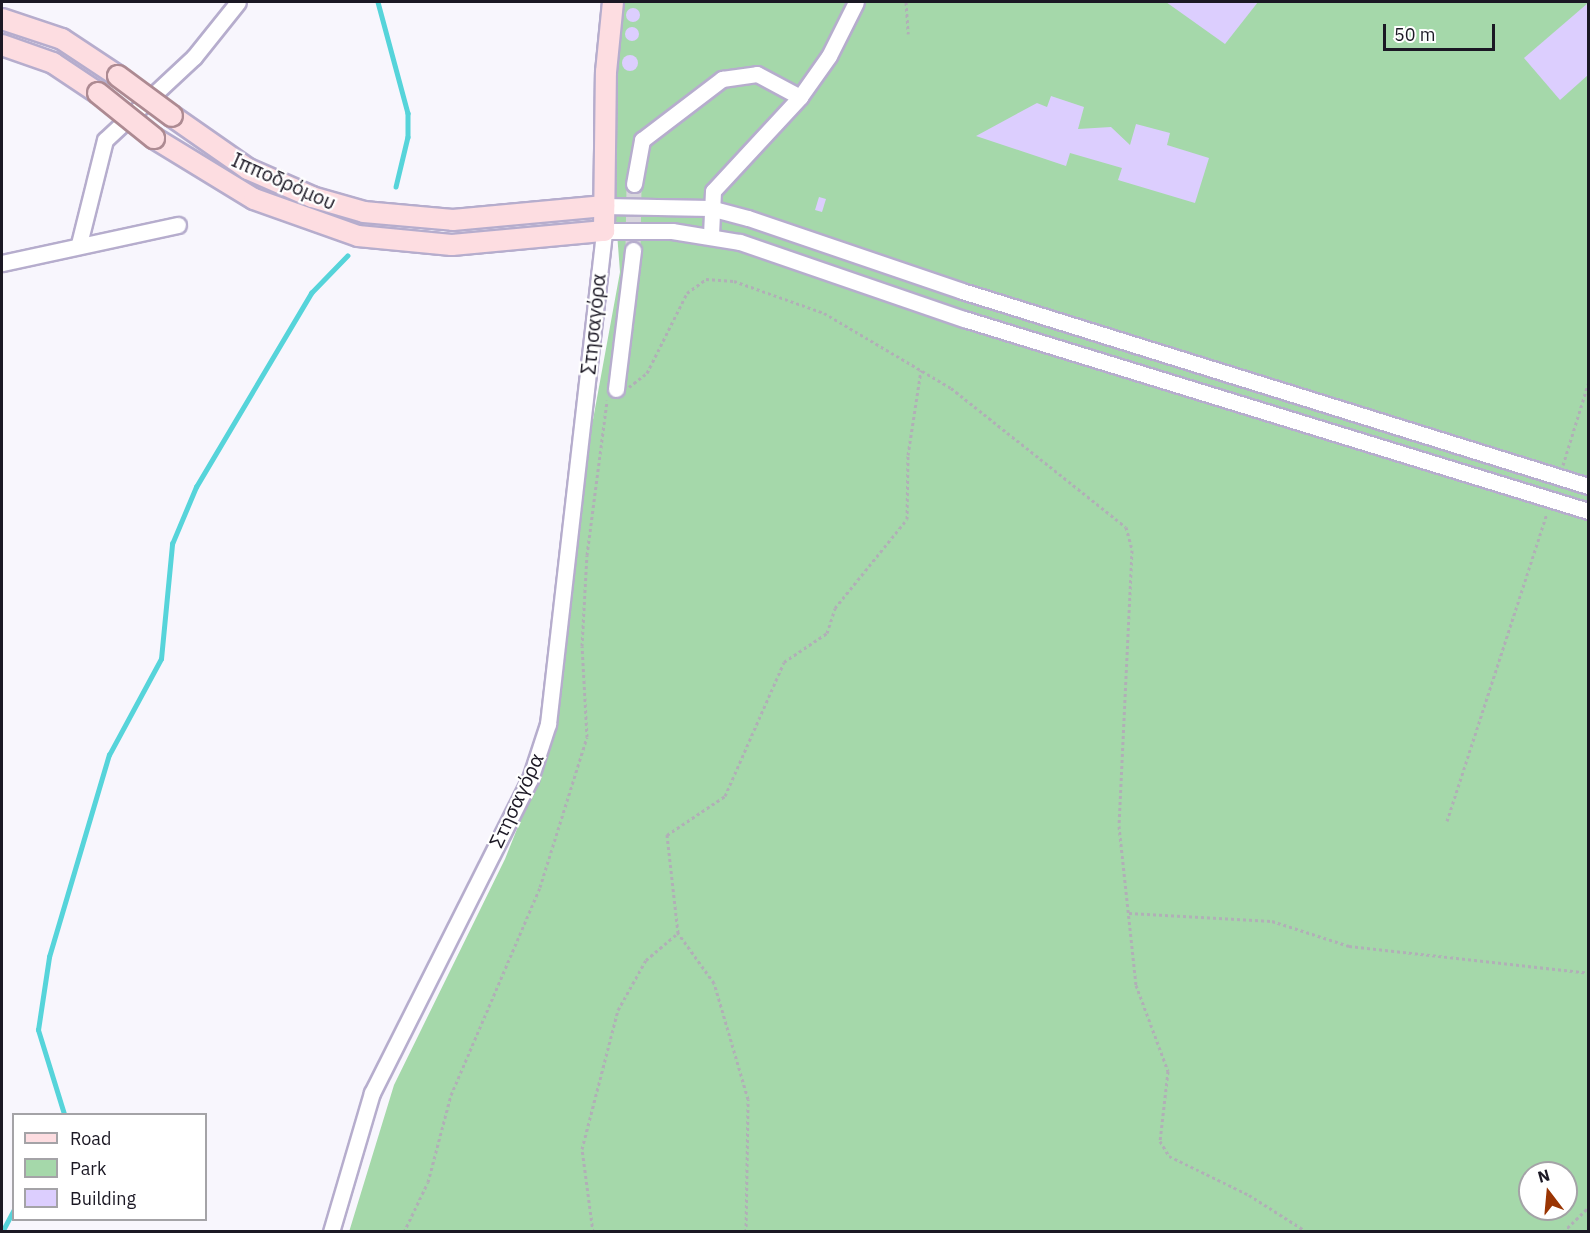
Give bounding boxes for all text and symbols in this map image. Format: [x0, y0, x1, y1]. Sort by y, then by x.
scale bar [1386, 12, 1498, 50]
text: 50 m [1394, 23, 1436, 46]
street label: Ιπποδρόμου [228, 147, 340, 215]
street label: Στησαγόρα [576, 272, 610, 376]
street label: Στησαγόρα [484, 749, 548, 851]
legend [12, 1113, 207, 1221]
text: Road [70, 1127, 111, 1150]
text: Park [70, 1157, 106, 1180]
north arrow [1518, 1161, 1578, 1221]
text: N [1535, 1164, 1552, 1187]
text: Building [70, 1187, 136, 1210]

